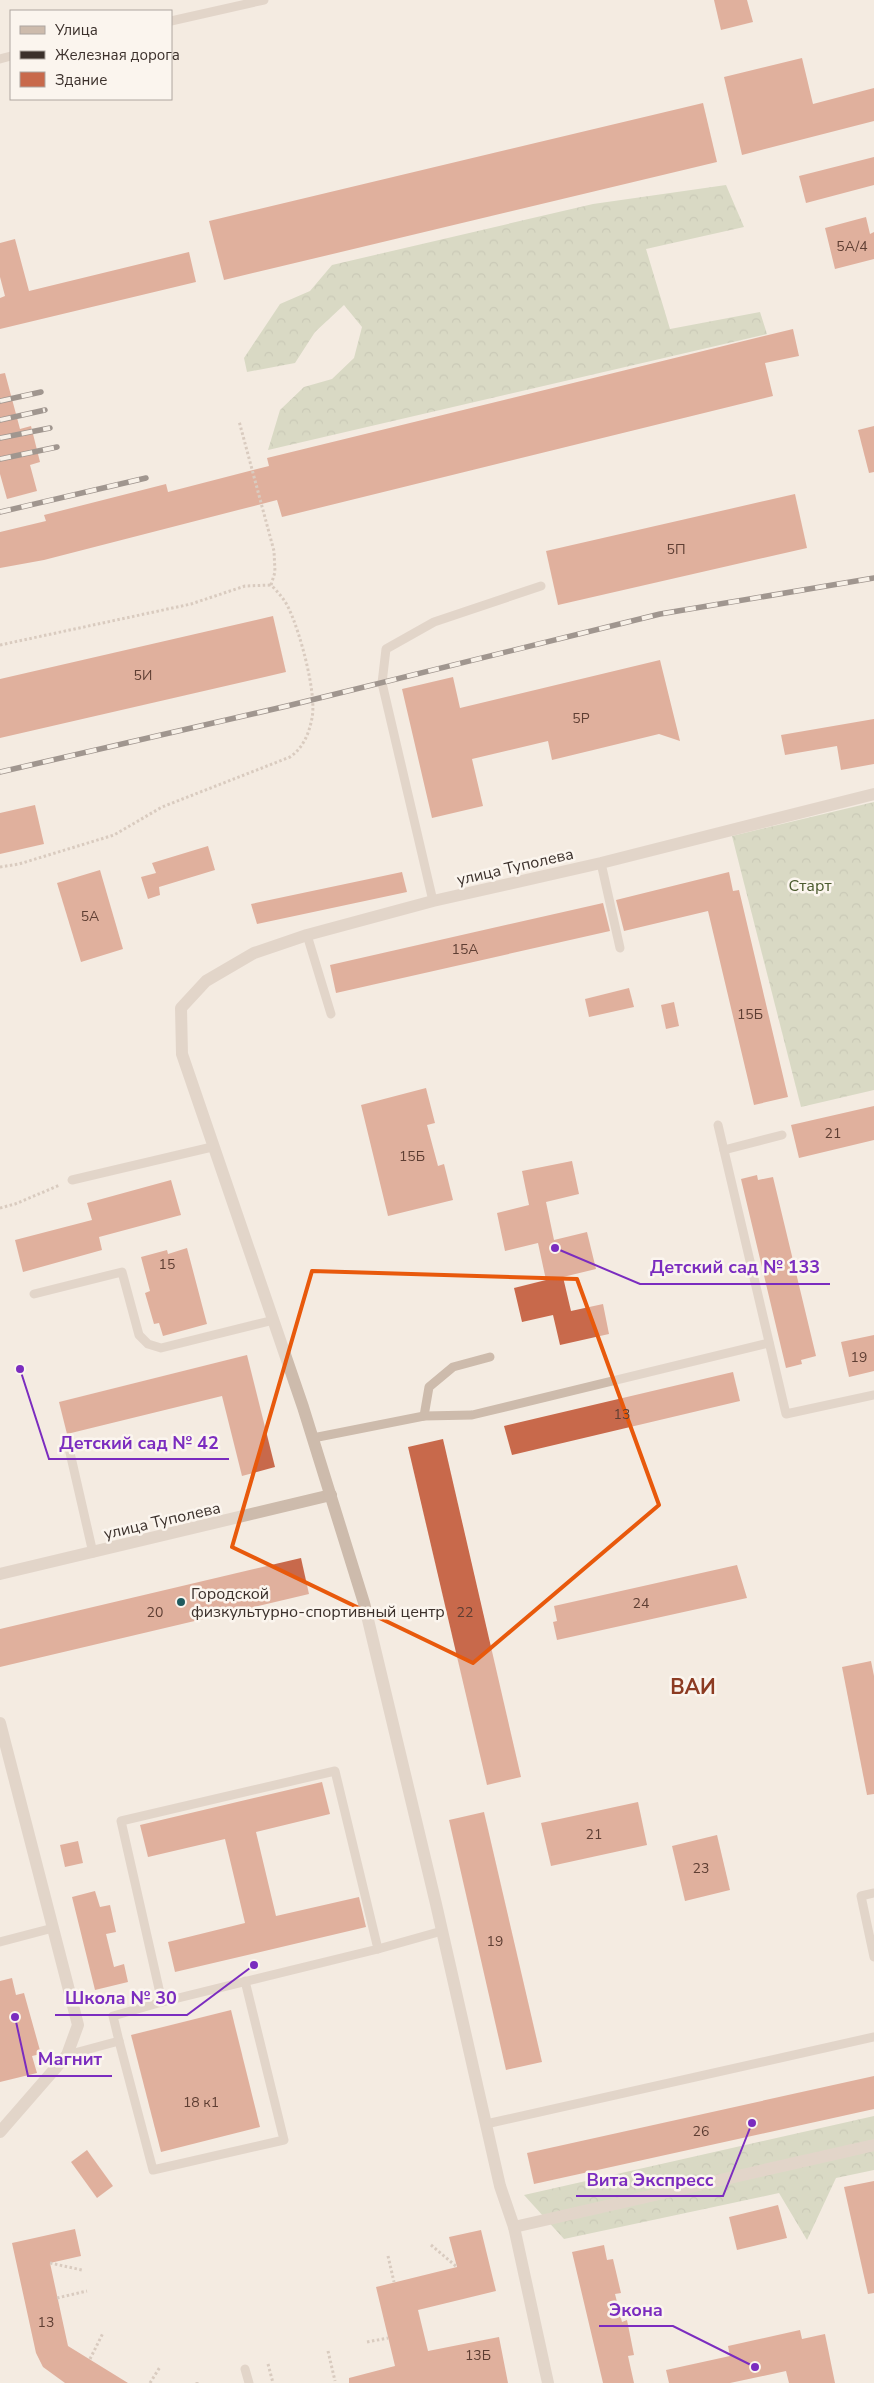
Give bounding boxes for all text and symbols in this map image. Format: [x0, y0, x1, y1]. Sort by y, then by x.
legend [10, 10, 172, 100]
text: Улица [54, 20, 98, 40]
text: Железная дорога [55, 45, 180, 65]
text: Здание [55, 70, 107, 90]
house number: 5А/4 [836, 237, 868, 256]
house number: 5П [667, 540, 685, 559]
house number: 5И [134, 666, 152, 685]
house number: 5Р [572, 709, 590, 728]
street label: улица Туполева [455, 843, 576, 891]
park label: Старт [788, 875, 832, 897]
house number: 5А [81, 907, 99, 926]
house number: 15А [451, 940, 479, 959]
house number: 15Б [737, 1005, 763, 1024]
house number: 21 [825, 1124, 841, 1143]
house number: 15Б [399, 1147, 425, 1166]
callout: Детский сад № 133 [640, 1251, 830, 1284]
house number: 15 [159, 1255, 175, 1274]
text: Детский сад № 133 [650, 1255, 820, 1279]
house number: 19 [851, 1348, 867, 1367]
house number: 13 [614, 1405, 630, 1424]
callout: Детский сад № 42 [49, 1426, 229, 1459]
text: Детский сад № 42 [59, 1431, 219, 1455]
street label: улица Туполева [102, 1497, 223, 1545]
place label: Городской физкультурно-спортивный центр [191, 1583, 445, 1623]
house number: 24 [633, 1594, 649, 1613]
marker: Городской физкультурно-спортивный центр [175, 1596, 187, 1608]
house number: 20 [147, 1603, 163, 1622]
house number: 22 [457, 1603, 473, 1622]
district label: ВАИ [670, 1673, 716, 1701]
house number: 21 [586, 1825, 602, 1844]
house number: 23 [693, 1859, 709, 1878]
house number: 19 [487, 1932, 503, 1951]
callout: Школа № 30 [55, 1982, 187, 2015]
text: Школа № 30 [65, 1986, 177, 2010]
callout: Магнит [28, 2043, 112, 2076]
text: Магнит [38, 2047, 103, 2071]
house number: 18 к1 [183, 2093, 219, 2112]
house number: 26 [693, 2122, 709, 2141]
callout: Вита Экспресс [576, 2163, 723, 2196]
text: Вита Экспресс [586, 2168, 714, 2192]
callout: Экона [599, 2293, 673, 2326]
text: Экона [609, 2298, 663, 2322]
house number: 13 [38, 2313, 54, 2332]
house number: 13Б [465, 2346, 491, 2365]

